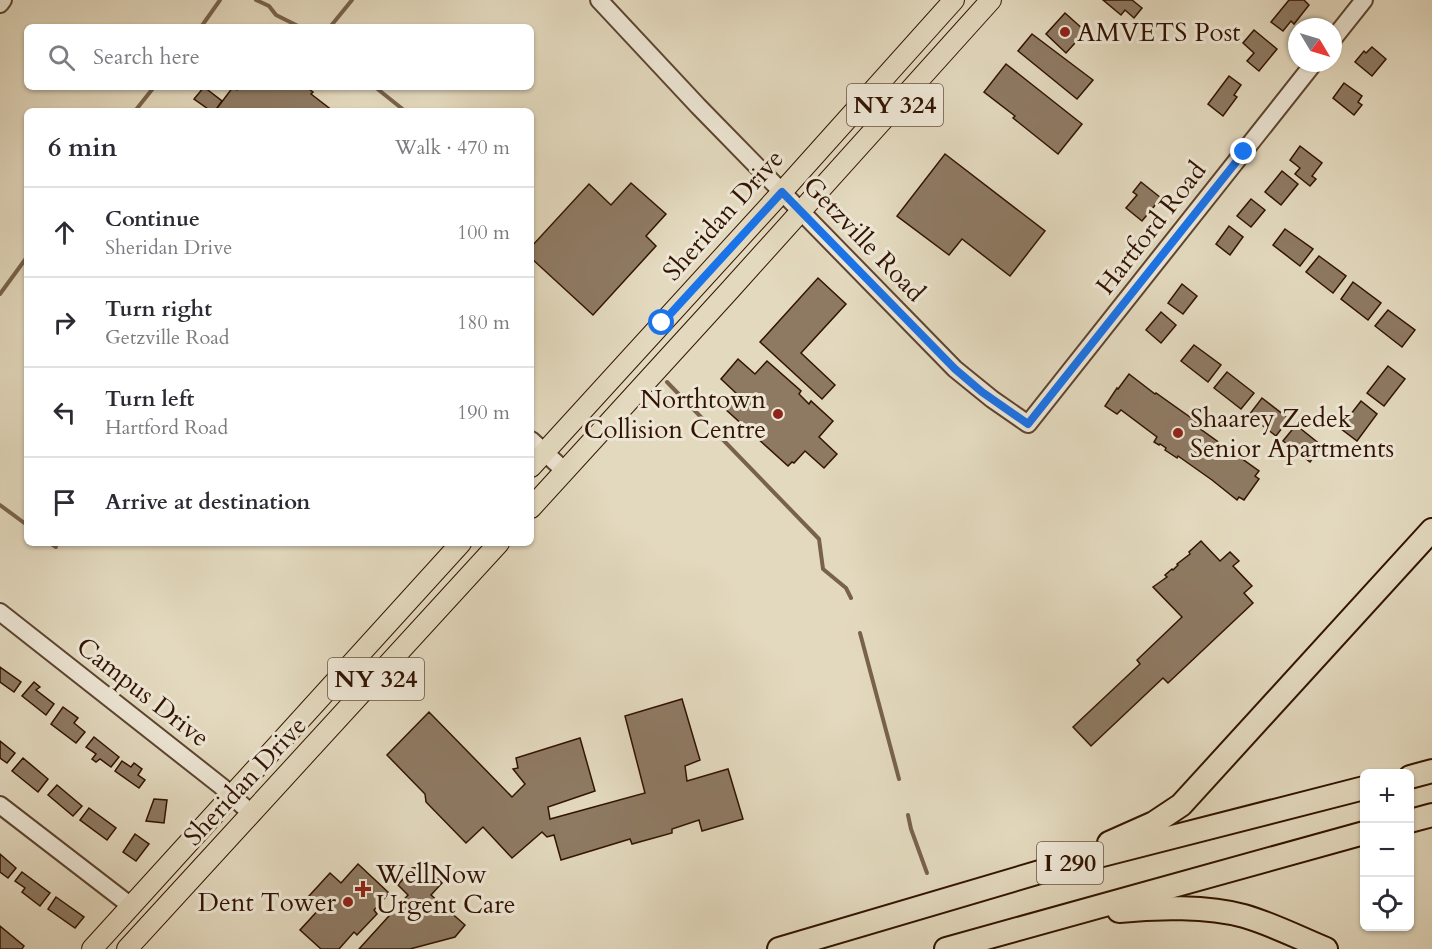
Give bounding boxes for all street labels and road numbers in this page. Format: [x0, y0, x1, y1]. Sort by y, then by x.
road number: NY 324 [847, 84, 943, 126]
street label: Sheridan Drive [655, 142, 791, 288]
street label: Hartford Road [1088, 154, 1214, 302]
street label: Getzville Road [795, 169, 933, 309]
street label: Campus Drive [69, 629, 217, 755]
road number: NY 324 [328, 658, 424, 700]
street label: Sheridan Drive [176, 708, 314, 854]
road number: I 290 [1037, 842, 1103, 884]

